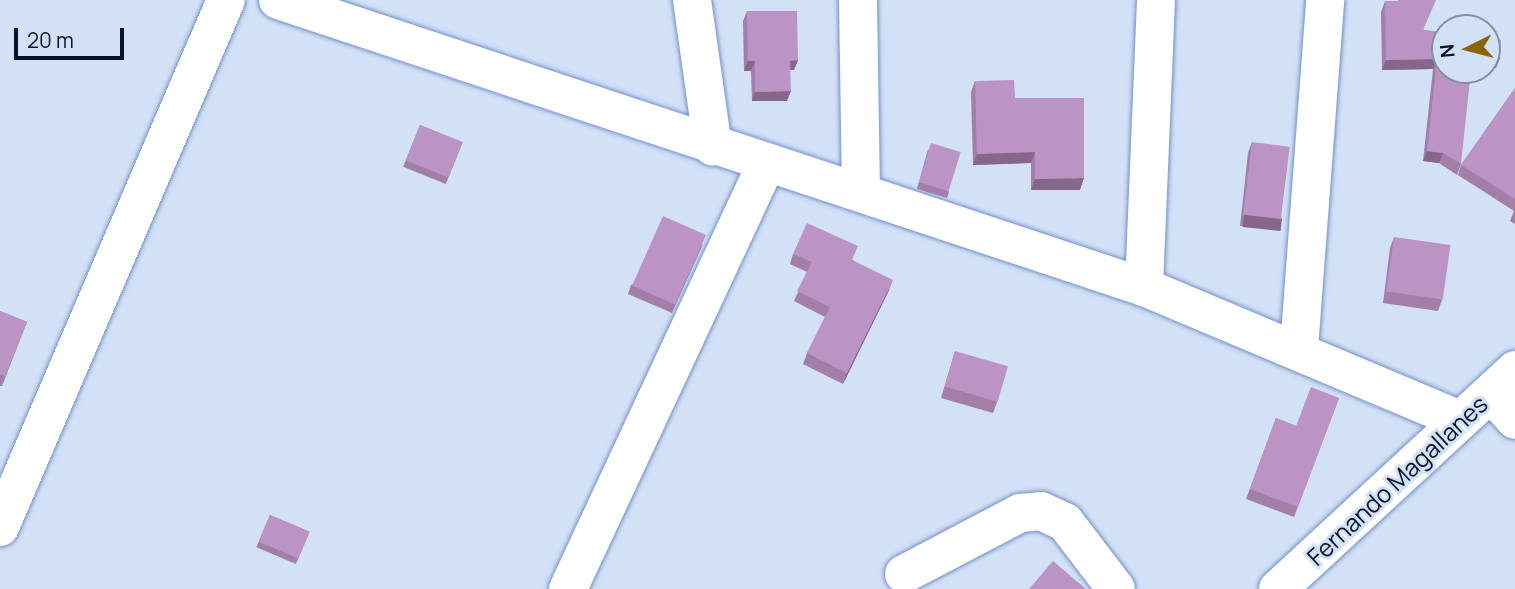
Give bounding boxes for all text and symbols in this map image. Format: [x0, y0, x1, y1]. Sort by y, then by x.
scale bar [18, 14, 128, 58]
north arrow [1431, 14, 1501, 84]
text: 20 m [27, 26, 74, 54]
text: N [1433, 43, 1461, 59]
street label: Fernando Magallanes [1301, 389, 1493, 571]

